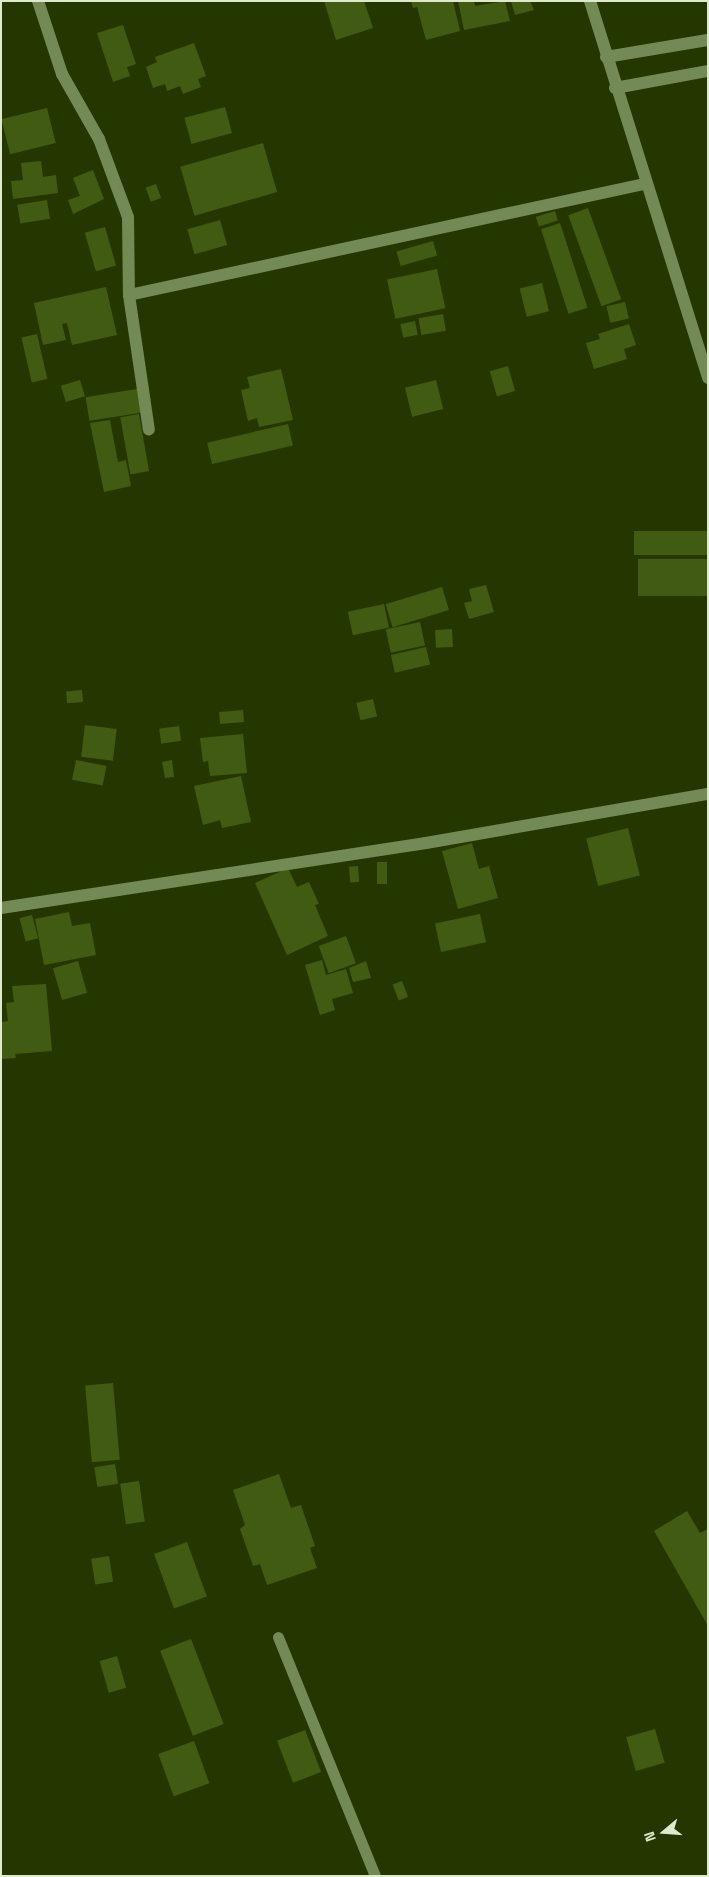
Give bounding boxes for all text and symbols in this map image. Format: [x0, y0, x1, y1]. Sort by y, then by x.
north arrow [639, 1807, 689, 1857]
text: N [640, 1829, 660, 1844]

